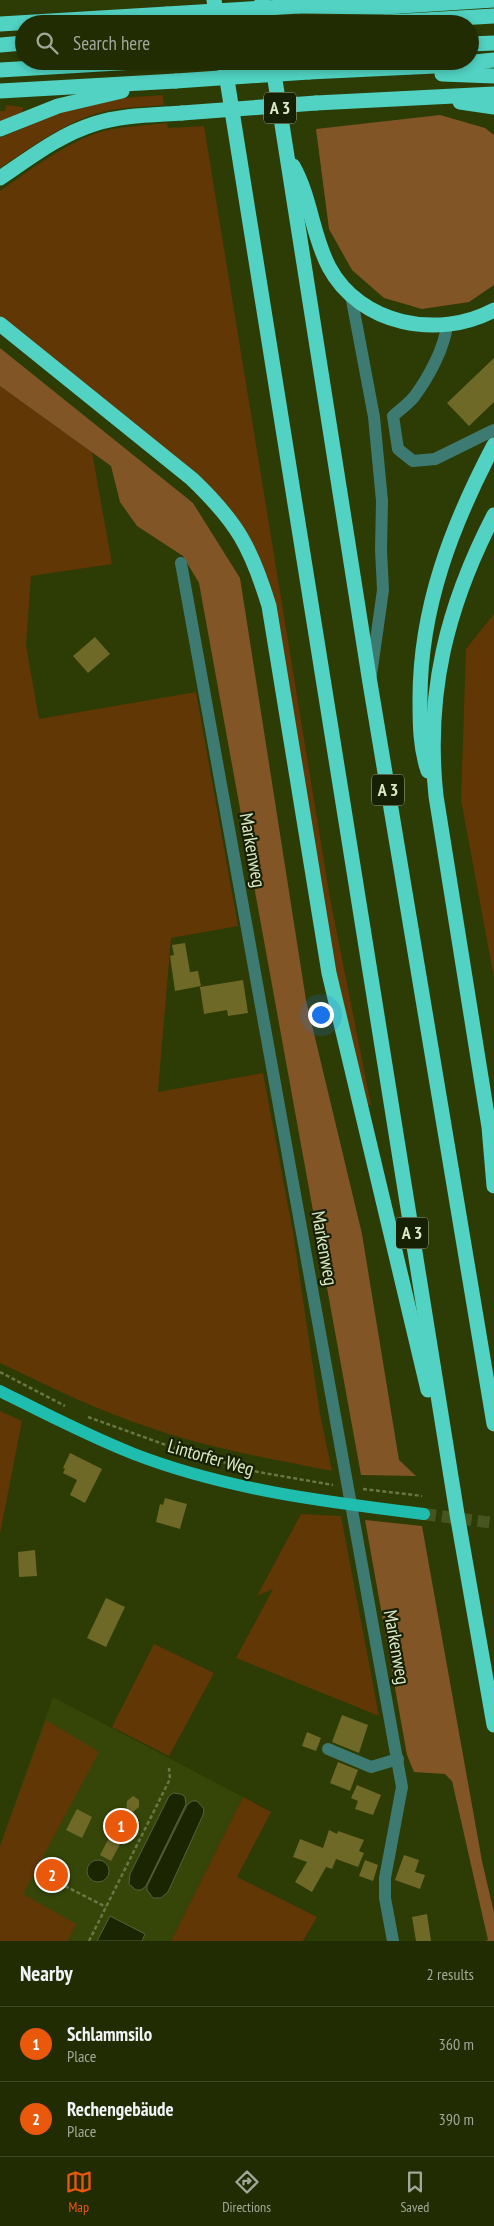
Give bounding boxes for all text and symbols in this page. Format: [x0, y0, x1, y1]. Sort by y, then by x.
search box [15, 15, 479, 70]
icon: search [33, 29, 61, 57]
text: Search here [73, 31, 150, 55]
road number: A 3 [264, 92, 296, 124]
road number: A 3 [372, 774, 404, 806]
street label: Markenweg [235, 811, 271, 889]
your location [308, 1002, 334, 1028]
street label: Markenweg [307, 1209, 343, 1287]
road number: A 3 [396, 1218, 428, 1248]
street label: Lintorfer Weg [165, 1433, 257, 1481]
street label: Markenweg [379, 1608, 415, 1686]
pin: 1 [105, 1807, 137, 1845]
pin: 2 [36, 1856, 68, 1894]
text: Nearby [20, 1960, 73, 1987]
text: 2 results [427, 1964, 474, 1984]
text: Schlammsilo [67, 2022, 152, 2046]
text: 1 [32, 2034, 40, 2054]
text: 360 m [439, 2034, 474, 2054]
text: Place [67, 2046, 96, 2066]
text: Rechengebäude [67, 2097, 174, 2121]
text: 2 [32, 2109, 40, 2129]
text: 390 m [439, 2109, 474, 2129]
text: Place [67, 2121, 96, 2141]
tab: Map [65, 2168, 93, 2216]
tab: Directions [222, 2168, 271, 2216]
tab: Saved [400, 2168, 429, 2216]

